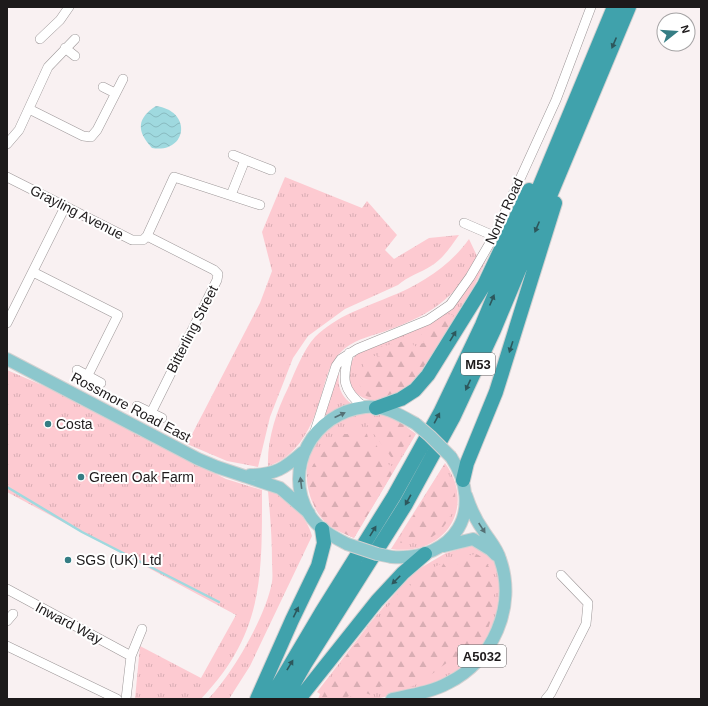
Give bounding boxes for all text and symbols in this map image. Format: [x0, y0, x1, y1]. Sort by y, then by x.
north arrow [656, 12, 696, 52]
text: N [679, 24, 692, 35]
one-way arrow [611, 37, 617, 49]
street label: North Road [482, 175, 526, 247]
street label: Grayling Avenue [28, 182, 126, 242]
one-way arrow [533, 222, 539, 234]
street label: Bitterling Street [163, 283, 221, 375]
one-way arrow [490, 294, 496, 306]
one-way arrow [450, 330, 457, 342]
one-way arrow [508, 341, 514, 353]
road number: M53 [461, 353, 495, 375]
street label: Rossmore Road East [69, 369, 194, 445]
one-way arrow [465, 380, 471, 391]
one-way arrow [334, 412, 345, 418]
one-way arrow [434, 412, 440, 424]
place label: Costa [56, 416, 93, 432]
marker: Costa [43, 419, 53, 429]
place label: Green Oak Farm [89, 469, 194, 485]
marker: Green Oak Farm [76, 472, 86, 482]
one-way arrow [298, 477, 304, 489]
one-way arrow [404, 494, 411, 506]
one-way arrow [478, 523, 486, 533]
one-way arrow [369, 525, 376, 537]
place label: SGS (UK) Ltd [76, 552, 162, 568]
marker: SGS (UK) Ltd [63, 555, 73, 565]
one-way arrow [391, 575, 401, 585]
street label: Inward Way [33, 599, 105, 647]
one-way arrow [293, 606, 299, 618]
road number: A5032 [458, 645, 506, 667]
one-way arrow [286, 659, 293, 671]

